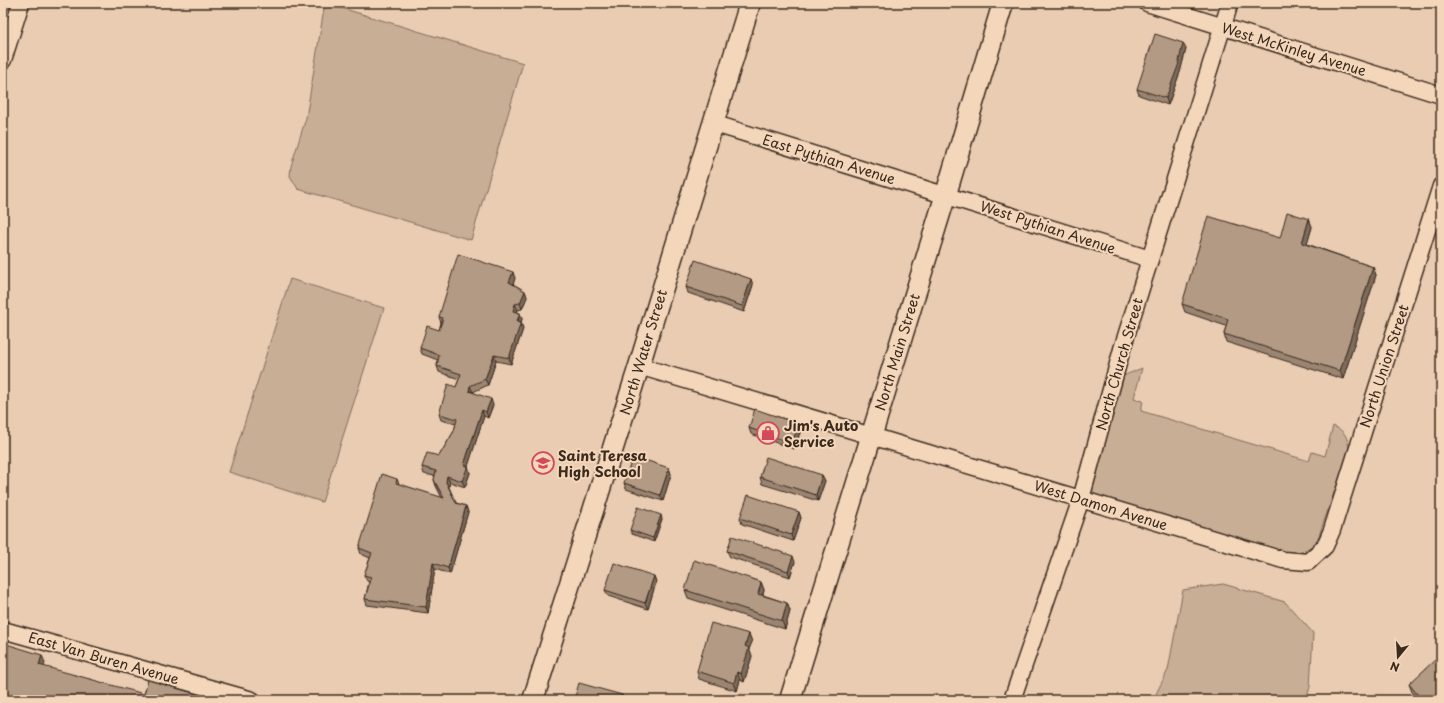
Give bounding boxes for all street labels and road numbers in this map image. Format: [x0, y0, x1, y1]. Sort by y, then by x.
street label: West McKinley Avenue [1219, 17, 1369, 81]
street label: East Pythian Avenue [760, 129, 898, 189]
street label: West Pythian Avenue [977, 195, 1119, 259]
street label: North Water Street [614, 286, 672, 417]
street label: North Main Street [869, 290, 925, 413]
street label: North Church Street [1090, 295, 1148, 433]
street label: North Union Street [1354, 301, 1414, 430]
street label: West Damon Avenue [1032, 475, 1171, 535]
street label: East Van Buren Avenue [26, 626, 182, 690]

